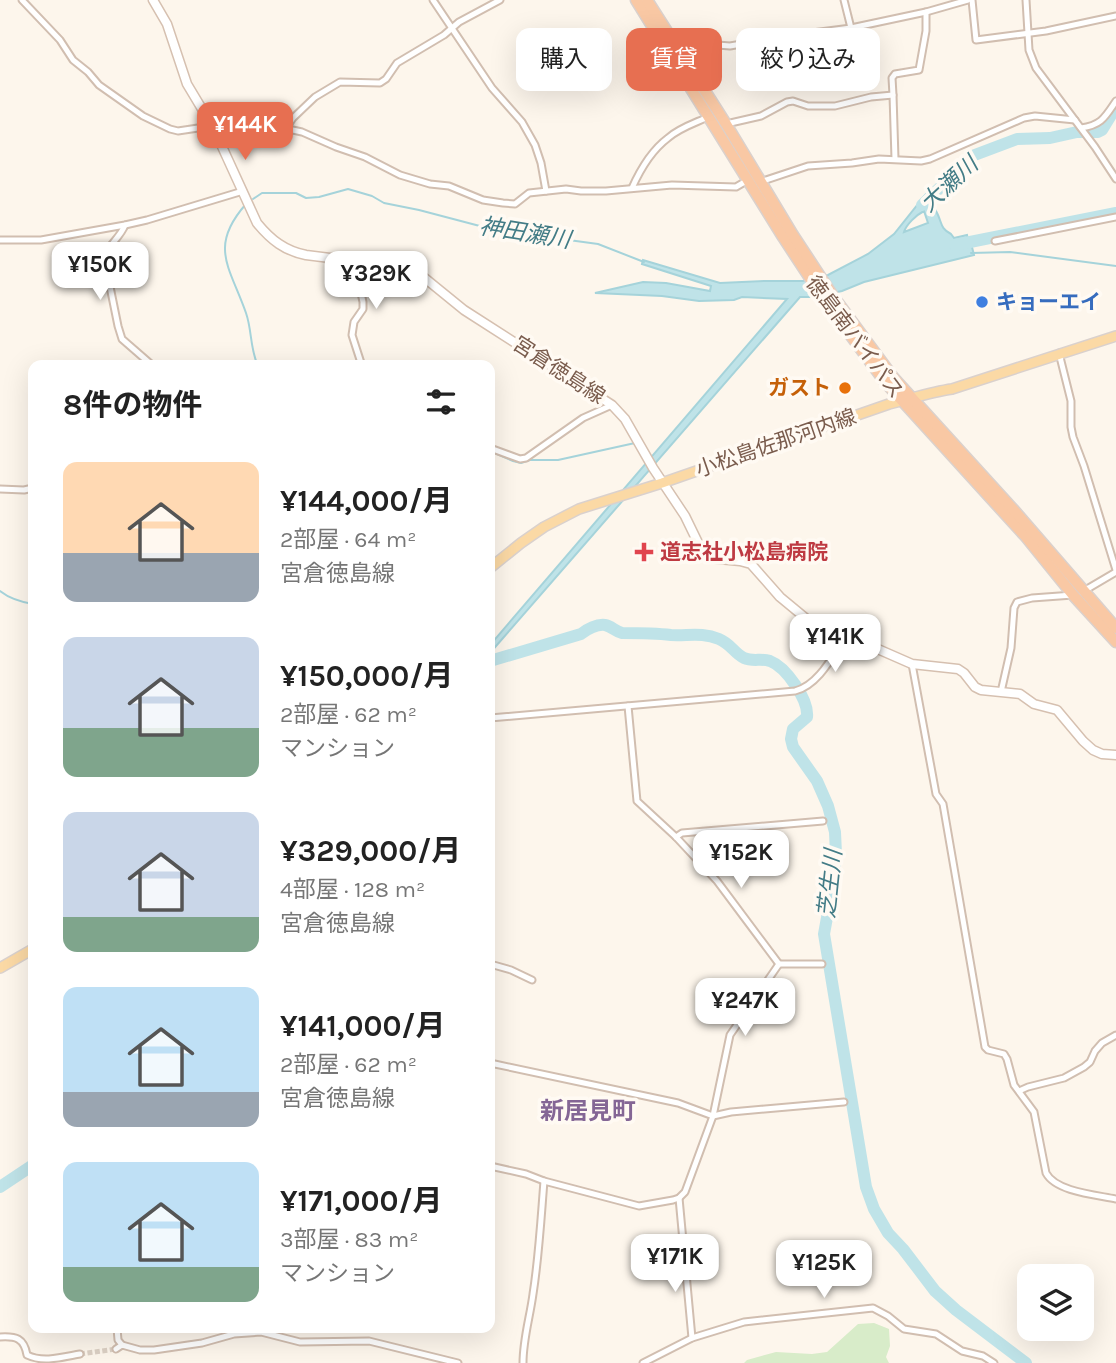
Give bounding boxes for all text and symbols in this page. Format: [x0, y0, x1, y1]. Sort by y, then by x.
chip: 購入 [516, 28, 612, 91]
chip: 賃貸 [626, 28, 722, 91]
chip: 絞り込み [736, 28, 880, 91]
pin: ¥144K [196, 102, 294, 162]
text: ¥144K [213, 111, 277, 138]
water label: 大瀬川 [915, 149, 986, 217]
water label: 神田瀬川 [477, 212, 576, 254]
pin: ¥150K [51, 243, 149, 302]
text: ¥150K [68, 251, 132, 278]
pin: ¥329K [327, 252, 425, 311]
text: ¥329K [341, 260, 411, 287]
street label: 徳島南バイパス [801, 271, 909, 403]
place label: キョーエイ [996, 290, 1101, 314]
marker: キョーエイ [974, 294, 990, 310]
street label: 宮倉徳島線 [508, 331, 610, 409]
place label: ガスト [768, 376, 831, 400]
marker: ガスト [837, 380, 853, 396]
icon: filters [422, 383, 460, 421]
text: 8件の物件 [63, 387, 202, 423]
street label: 小松島佐那河内線 [693, 404, 859, 482]
text: ¥144,000/月 [280, 483, 453, 519]
icon: home [119, 490, 203, 574]
text: 2部屋 · 64 m² [280, 526, 417, 553]
place label: 道志社小松島病院 [660, 540, 828, 564]
marker: 道志社小松島病院 [634, 542, 654, 562]
text: 宮倉徳島線 [280, 560, 395, 587]
pin: ¥141K [786, 614, 884, 674]
text: ¥141K [806, 623, 864, 650]
text: ¥150,000/月 [280, 658, 453, 694]
icon: home [119, 665, 203, 749]
text: 2部屋 · 62 m² [280, 701, 417, 728]
text: マンション [280, 735, 395, 762]
pin: ¥152K [692, 830, 790, 890]
text: ¥329,000/月 [280, 833, 461, 869]
text: ¥152K [709, 839, 773, 866]
icon: home [119, 840, 203, 924]
water label: 芝生川 [813, 845, 847, 920]
text: 4部屋 · 128 m² [280, 876, 425, 903]
text: 宮倉徳島線 [280, 910, 395, 937]
pin: ¥247K [696, 978, 794, 1038]
text: ¥247K [711, 987, 779, 1014]
text: ¥141,000/月 [280, 1008, 446, 1044]
icon: home [119, 1015, 203, 1099]
text: 2部屋 · 62 m² [280, 1051, 417, 1078]
text: 宮倉徳島線 [280, 1085, 395, 1112]
district label: 新居見町 [540, 1097, 636, 1125]
text: ¥171,000/月 [280, 1183, 443, 1219]
icon: home [119, 1190, 203, 1274]
text: 3部屋 · 83 m² [280, 1226, 419, 1253]
pin: ¥171K [626, 1234, 724, 1294]
pin: ¥125K [775, 1240, 873, 1300]
text: ¥171K [647, 1243, 703, 1270]
text: ¥125K [792, 1249, 856, 1276]
text: マンション [280, 1260, 395, 1287]
map controls [1017, 1264, 1094, 1341]
button: layers [1017, 1264, 1094, 1341]

